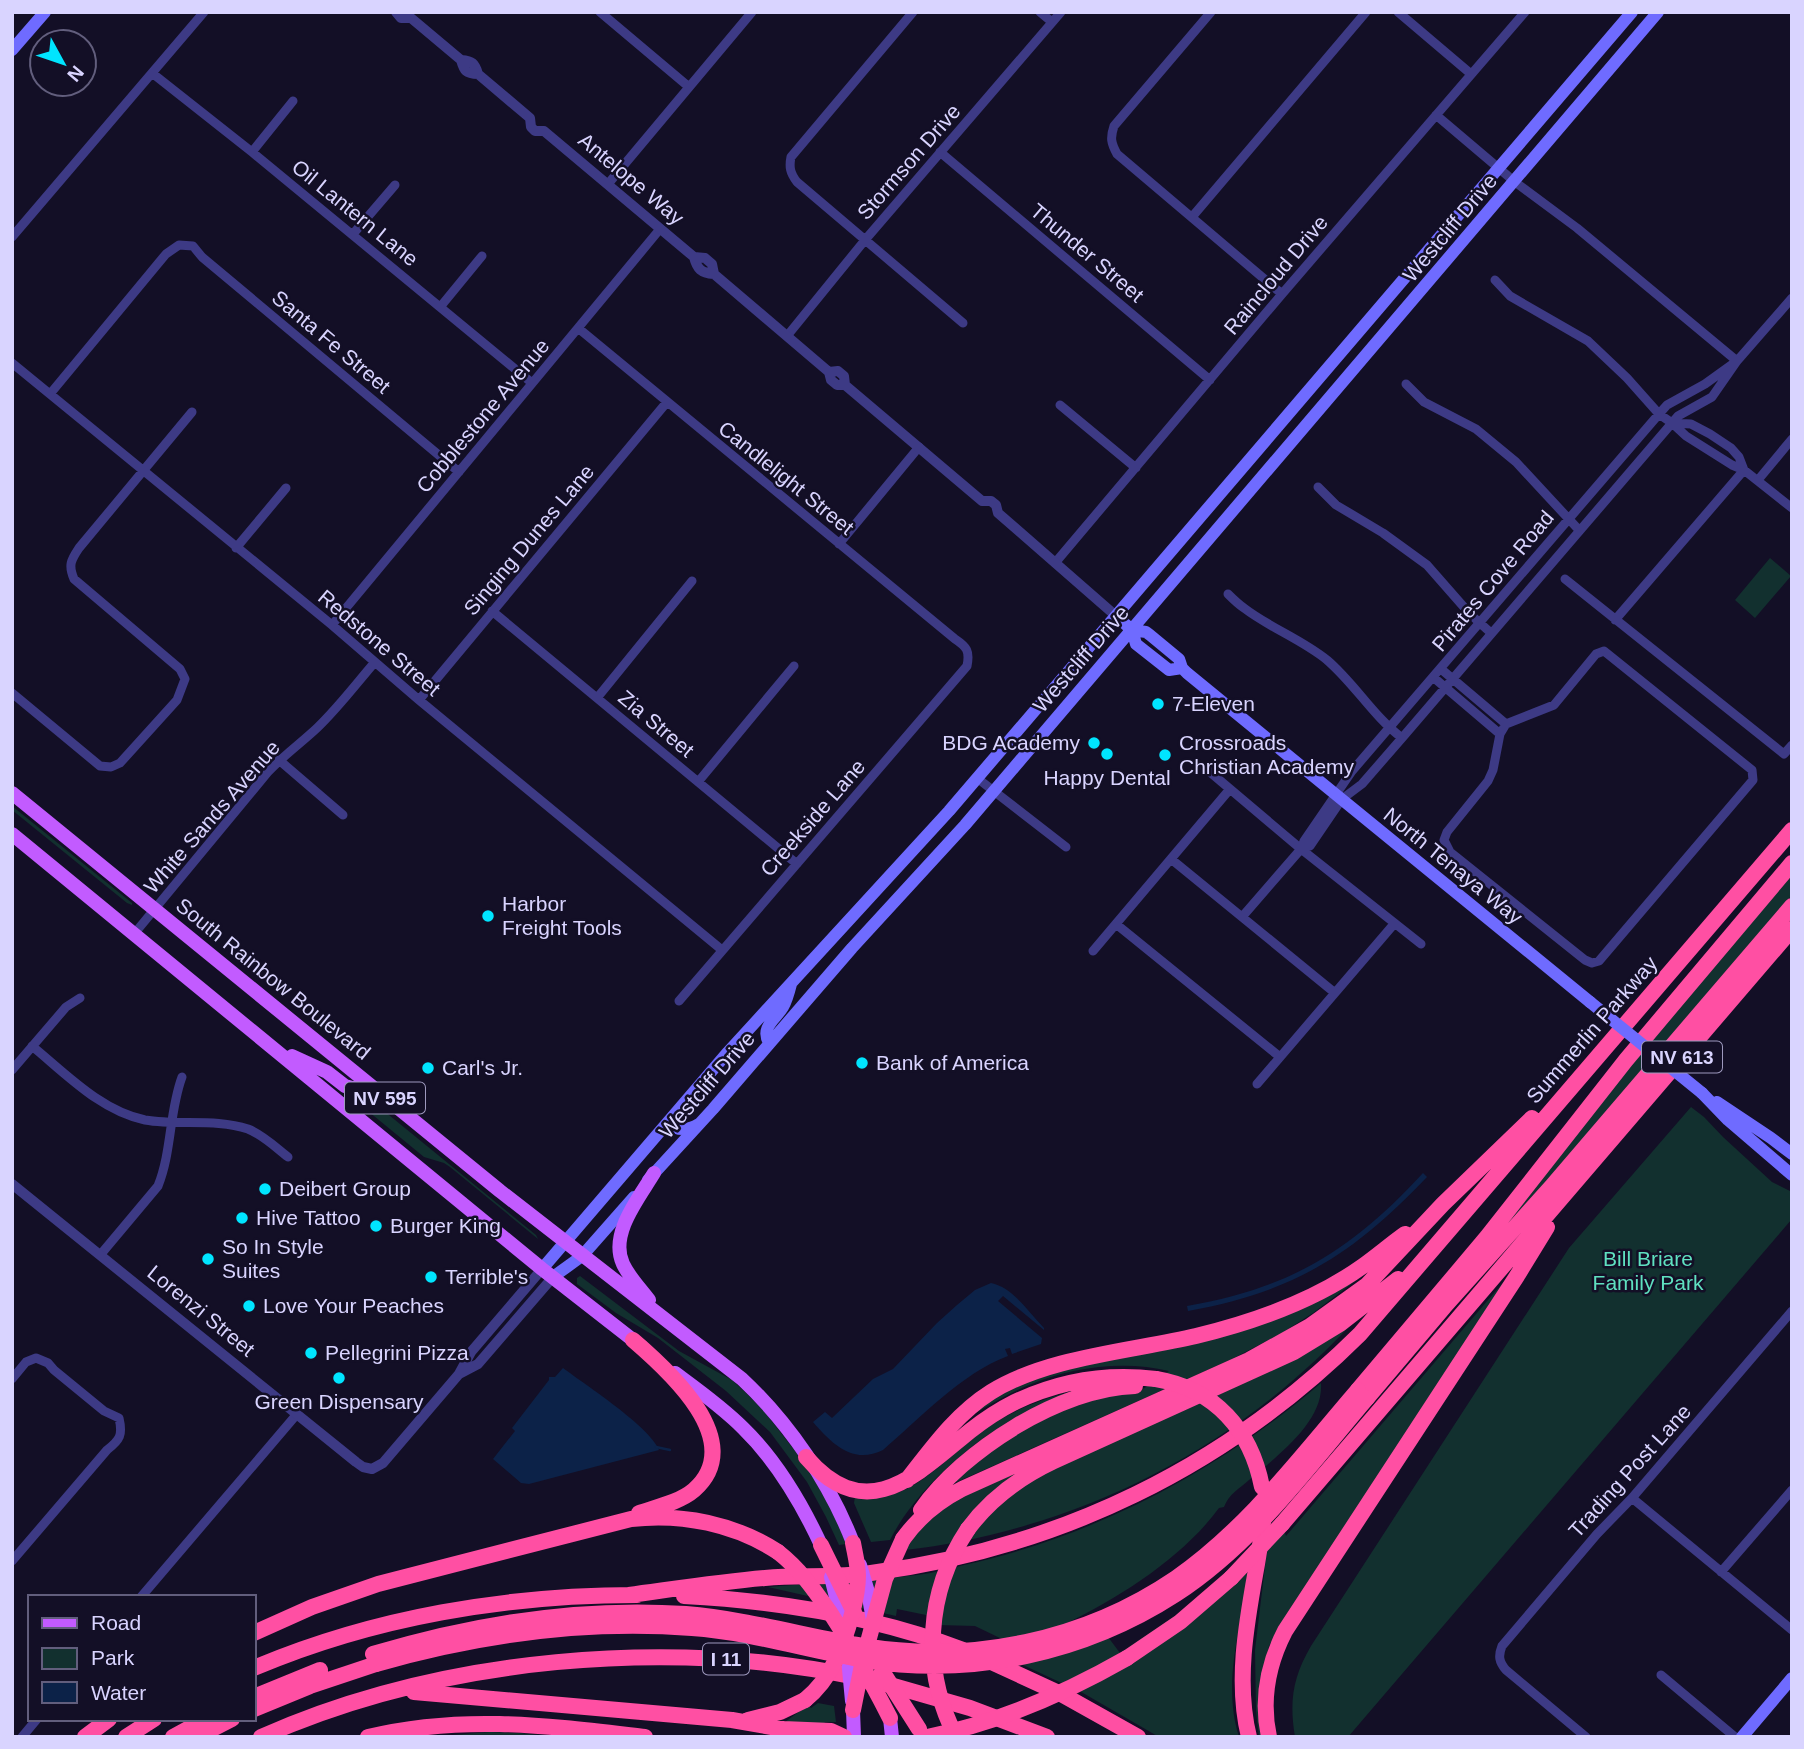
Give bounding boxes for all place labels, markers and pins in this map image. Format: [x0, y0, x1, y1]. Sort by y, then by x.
place label: 7-Eleven [1172, 692, 1255, 715]
marker: 7-Eleven [1150, 696, 1166, 712]
place label: BDG Academy [942, 731, 1080, 754]
place label: Crossroads Christian Academy [1179, 731, 1355, 778]
marker: BDG Academy [1086, 735, 1102, 751]
marker: Happy Dental [1099, 746, 1115, 762]
marker: Crossroads Christian Academy [1157, 747, 1173, 763]
place label: Happy Dental [1043, 766, 1171, 789]
place label: Harbor Freight Tools [502, 892, 622, 939]
marker: Harbor Freight Tools [480, 908, 496, 924]
place label: Bank of America [876, 1051, 1029, 1074]
marker: Bank of America [854, 1055, 870, 1071]
place label: Carl's Jr. [442, 1056, 523, 1079]
marker: Carl's Jr. [420, 1060, 436, 1076]
place label: Deibert Group [279, 1177, 411, 1200]
marker: Deibert Group [257, 1181, 273, 1197]
place label: Hive Tattoo [256, 1206, 361, 1229]
marker: Hive Tattoo [234, 1210, 250, 1226]
place label: Burger King [390, 1214, 501, 1237]
marker: Burger King [368, 1218, 384, 1234]
place label: So In Style Suites [222, 1235, 324, 1282]
marker: So In Style Suites [200, 1251, 216, 1267]
place label: Terrible's [445, 1265, 528, 1288]
marker: Terrible's [423, 1269, 439, 1285]
place label: Love Your Peaches [263, 1294, 444, 1317]
marker: Love Your Peaches [241, 1298, 257, 1314]
place label: Pellegrini Pizza [325, 1341, 469, 1364]
marker: Pellegrini Pizza [303, 1345, 319, 1361]
marker: Green Dispensary [331, 1370, 347, 1386]
place label: Green Dispensary [254, 1390, 424, 1413]

